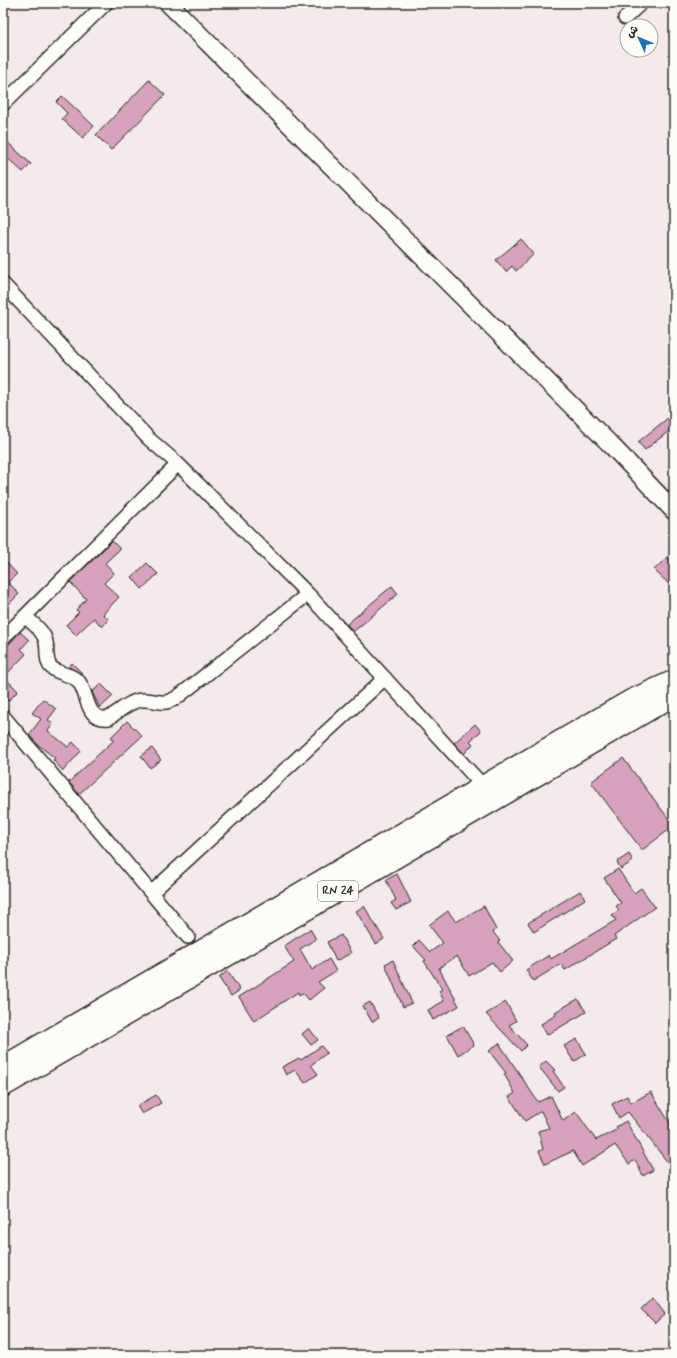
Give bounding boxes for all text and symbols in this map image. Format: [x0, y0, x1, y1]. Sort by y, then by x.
north arrow [619, 18, 659, 58]
text: ش [623, 23, 642, 41]
road number: RN 24 [318, 881, 358, 901]

